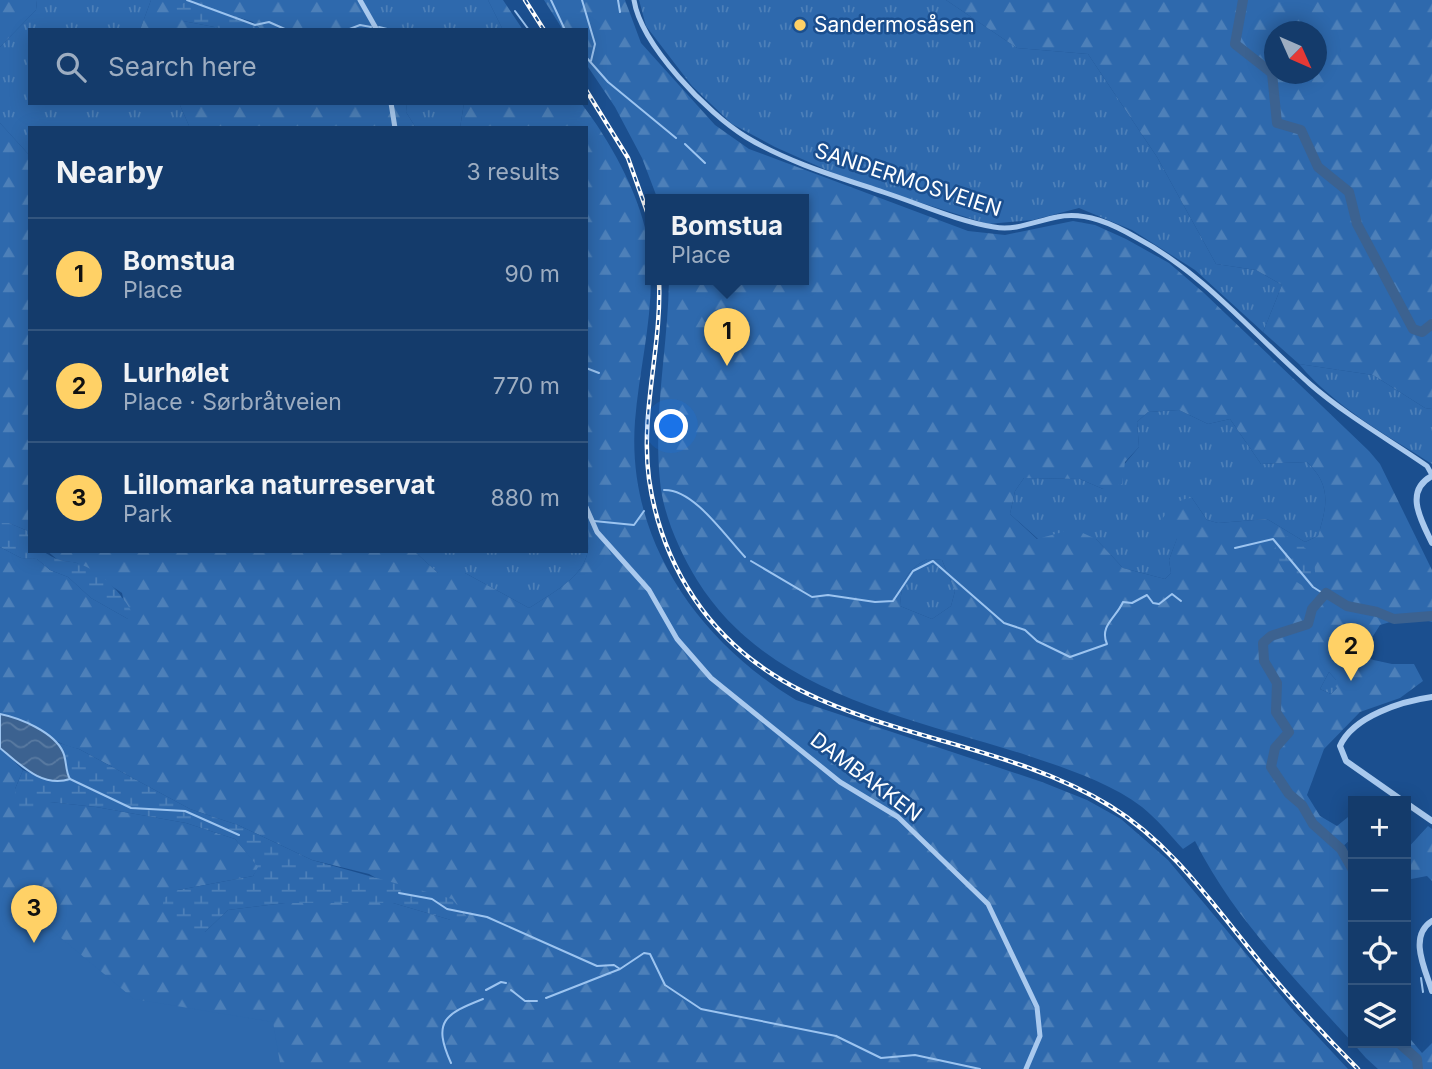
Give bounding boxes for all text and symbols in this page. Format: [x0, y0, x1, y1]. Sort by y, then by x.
place label: Sandermosåsen [814, 12, 975, 37]
marker: Sandermosåsen [792, 17, 808, 33]
north arrow [1264, 21, 1327, 84]
search box [28, 28, 588, 105]
icon: search [52, 48, 90, 86]
text: Search here [108, 51, 257, 82]
street label: SANDERMOSVEIEN [812, 138, 1005, 222]
text: Nearby [56, 154, 164, 190]
text: 3 results [467, 158, 560, 186]
popup [645, 194, 809, 285]
text: Bomstua [671, 210, 783, 241]
text: Place [671, 241, 731, 269]
text: Bomstua [123, 245, 235, 276]
text: 1 [74, 260, 84, 288]
text: 90 m [505, 260, 560, 288]
text: Place [123, 276, 183, 304]
pin: 1 [704, 308, 750, 366]
text: Lurhølet [123, 357, 229, 388]
text: 2 [72, 372, 86, 400]
text: 770 m [493, 372, 560, 400]
text: Place · Sørbråtveien [123, 388, 342, 416]
your location [654, 409, 688, 443]
text: Lillomarka naturreservat [123, 469, 435, 500]
text: 3 [72, 484, 86, 512]
text: 880 m [490, 484, 560, 512]
text: Park [123, 500, 172, 528]
pin: 2 [1328, 623, 1374, 681]
street label: DAMBAKKEN [806, 727, 927, 827]
map controls [1348, 796, 1411, 1048]
button: + [1348, 796, 1411, 859]
button: − [1348, 859, 1411, 922]
pin: 3 [11, 885, 57, 943]
button: locate [1348, 922, 1411, 985]
button: layers [1348, 985, 1411, 1048]

